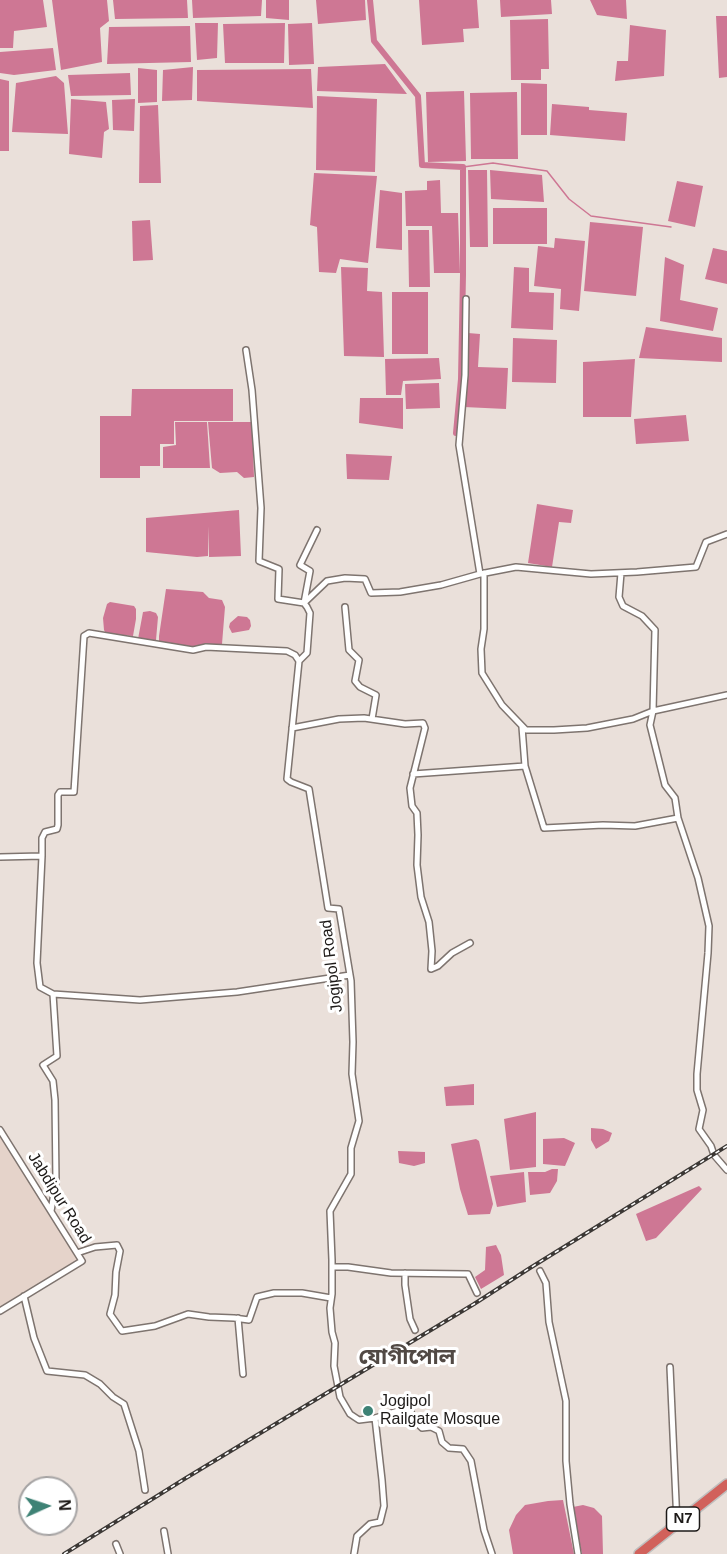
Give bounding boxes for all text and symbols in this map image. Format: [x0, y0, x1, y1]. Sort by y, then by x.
street label: Jogipol Road [317, 918, 347, 1014]
street label: Jabdipur Road [23, 1149, 95, 1247]
district label: যোগীপোল [359, 1345, 455, 1371]
place label: Jogipol Railgate Mosque [380, 1392, 500, 1430]
marker: Jogipol Railgate Mosque [361, 1404, 375, 1418]
north arrow [18, 1476, 78, 1536]
text: N [56, 1499, 73, 1511]
road number: N7 [666, 1507, 700, 1531]

